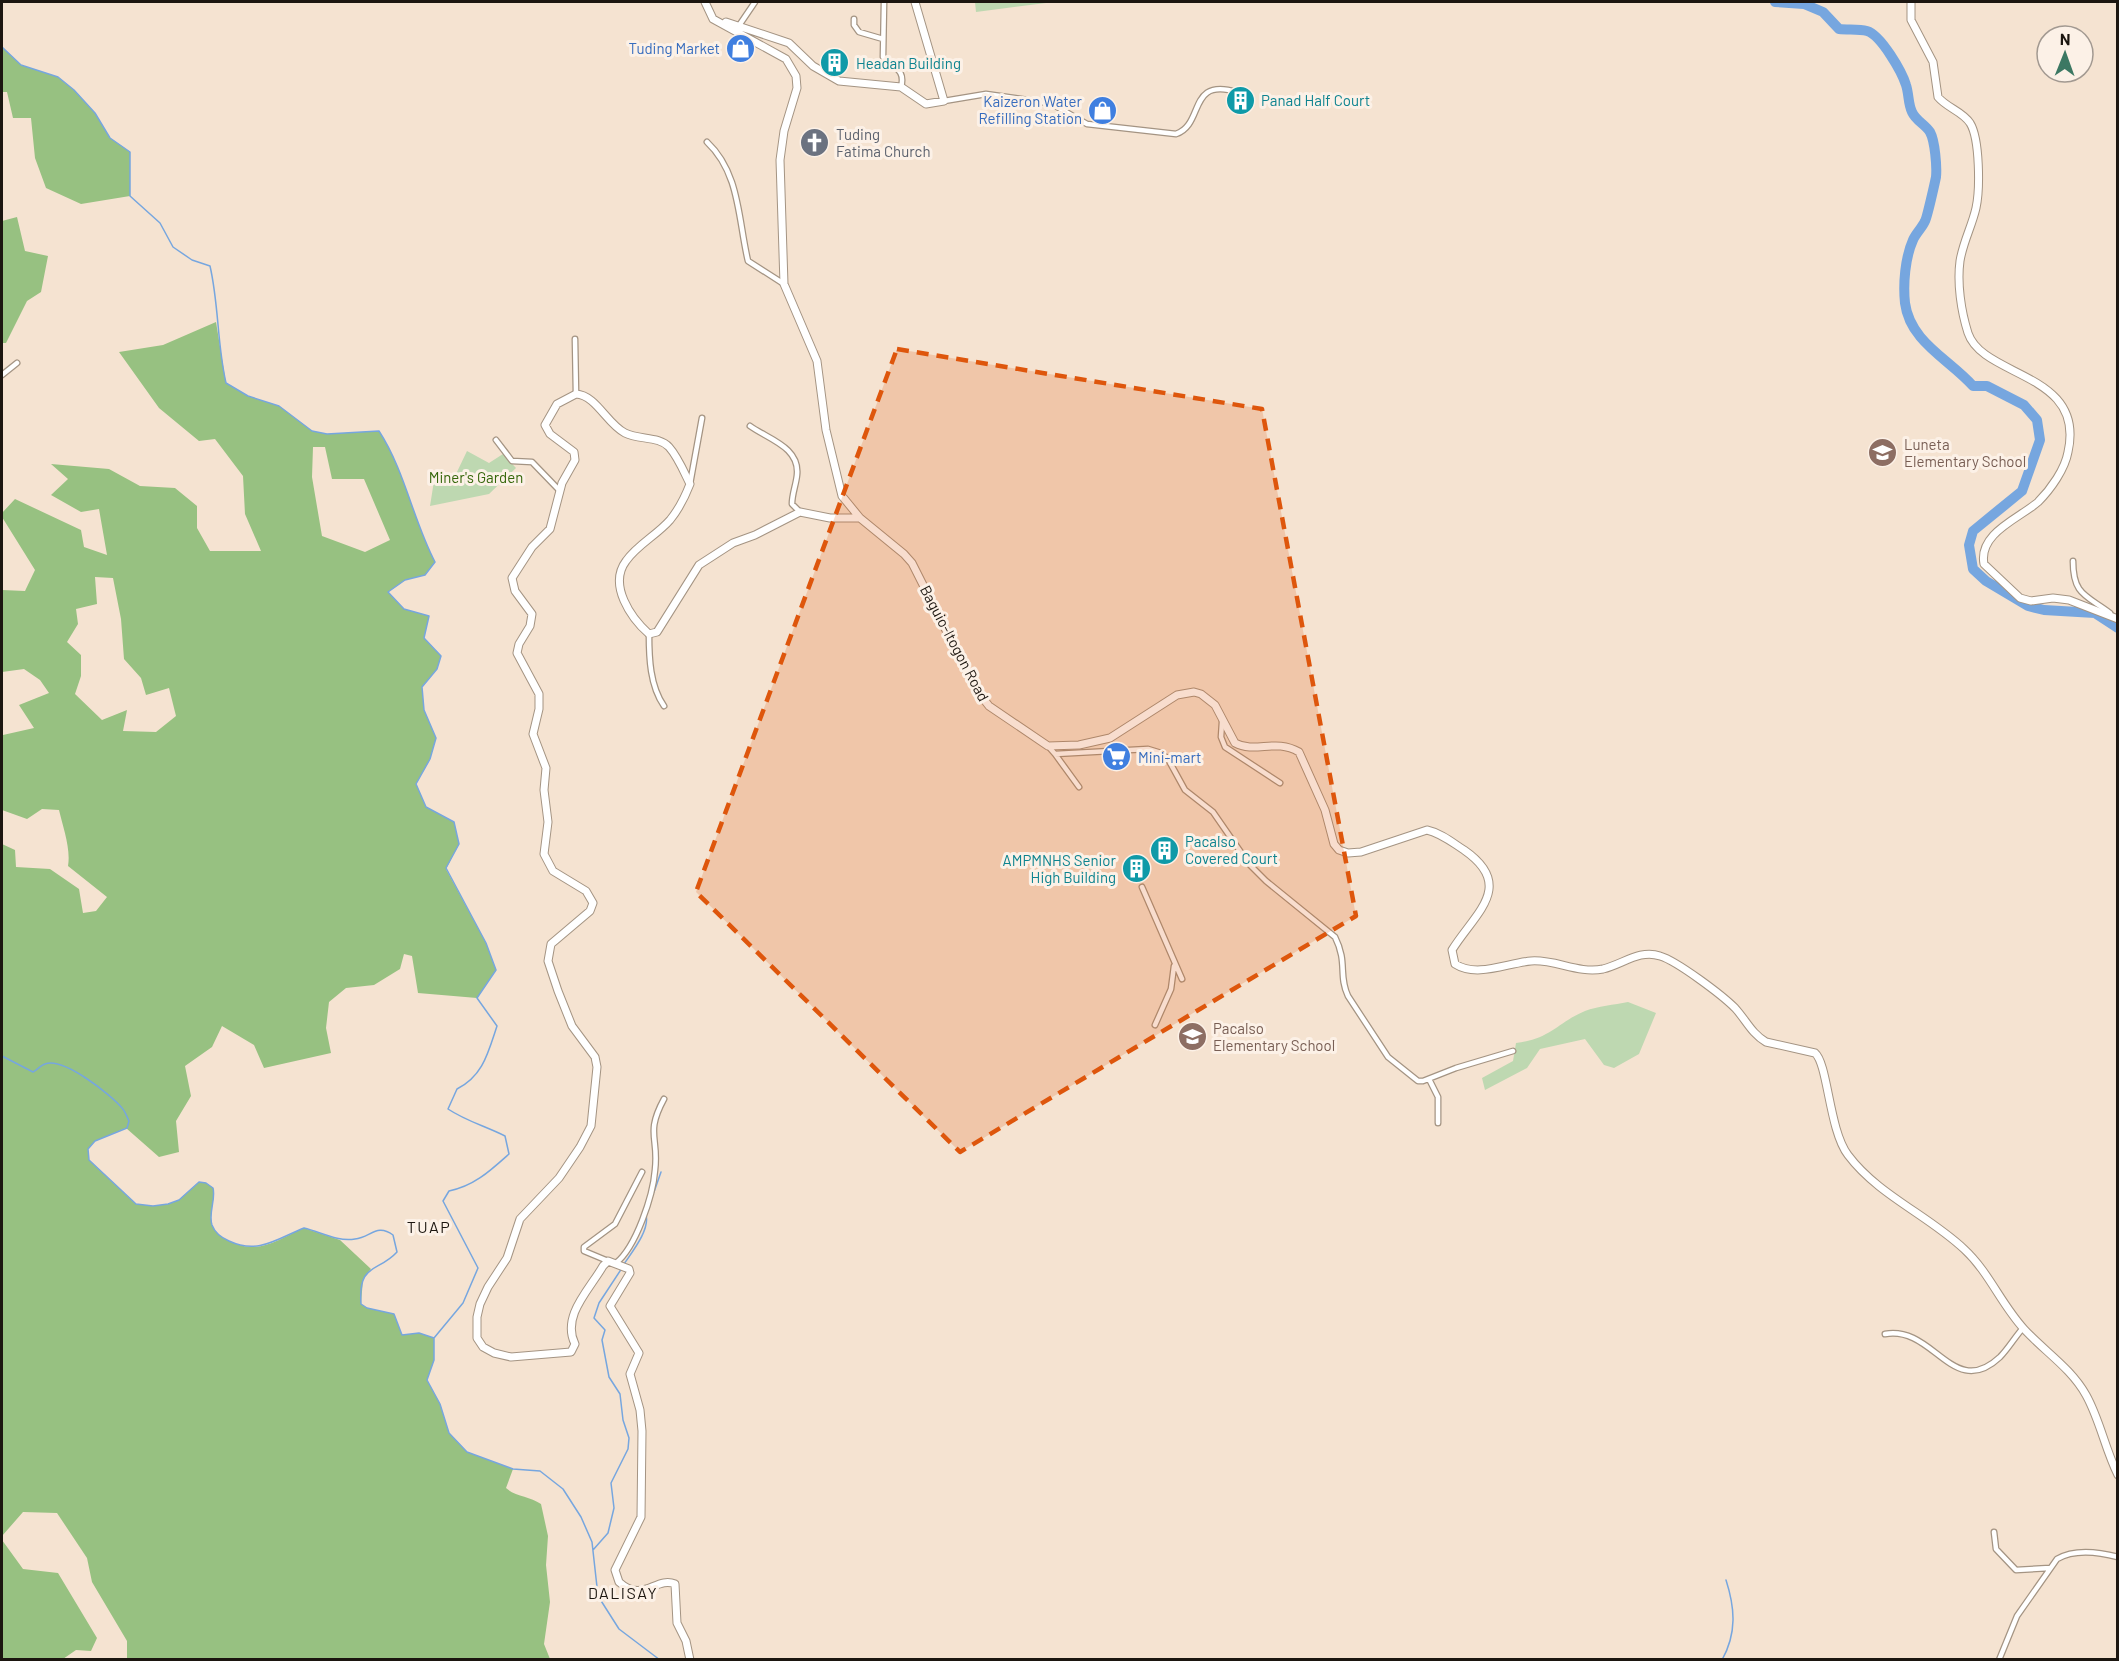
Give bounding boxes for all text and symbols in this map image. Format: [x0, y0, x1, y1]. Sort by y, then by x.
north arrow [2035, 24, 2095, 84]
text: N [2060, 29, 2071, 48]
shop icon: Tuding Market [725, 32, 757, 64]
place label: Tuding Market [629, 39, 720, 57]
building icon: Headan Building [819, 47, 851, 79]
place label: Headan Building [856, 54, 961, 72]
building icon: Panad Half Court [1224, 84, 1256, 116]
place label: Panad Half Court [1261, 91, 1370, 109]
place label: Kaizeron Water Refilling Station [978, 92, 1083, 127]
shop icon: Kaizeron Water Refilling Station [1087, 94, 1119, 126]
place label: Tuding Fatima Church [836, 125, 931, 160]
church icon: Tuding Fatima Church [799, 127, 831, 159]
place label: Luneta Elementary School [1904, 435, 2026, 470]
school or university icon: Luneta Elementary School [1867, 437, 1899, 469]
park label: Miner's Garden [429, 468, 523, 486]
street label: Baguio-Itogon Road [917, 582, 993, 704]
supermarket icon: Mini-mart [1101, 741, 1133, 773]
place label: Mini-mart [1138, 748, 1202, 766]
place label: Pacalso Covered Court [1185, 832, 1278, 867]
building icon: Pacalso Covered Court [1148, 834, 1180, 866]
place label: AMPMNHS Senior High Building [1003, 851, 1117, 886]
building icon: AMPMNHS Senior High Building [1121, 853, 1153, 885]
place label: Pacalso Elementary School [1213, 1019, 1335, 1054]
school or university icon: Pacalso Elementary School [1176, 1021, 1208, 1053]
district label: TUAP [407, 1217, 451, 1236]
district label: DALISAY [588, 1583, 658, 1602]

